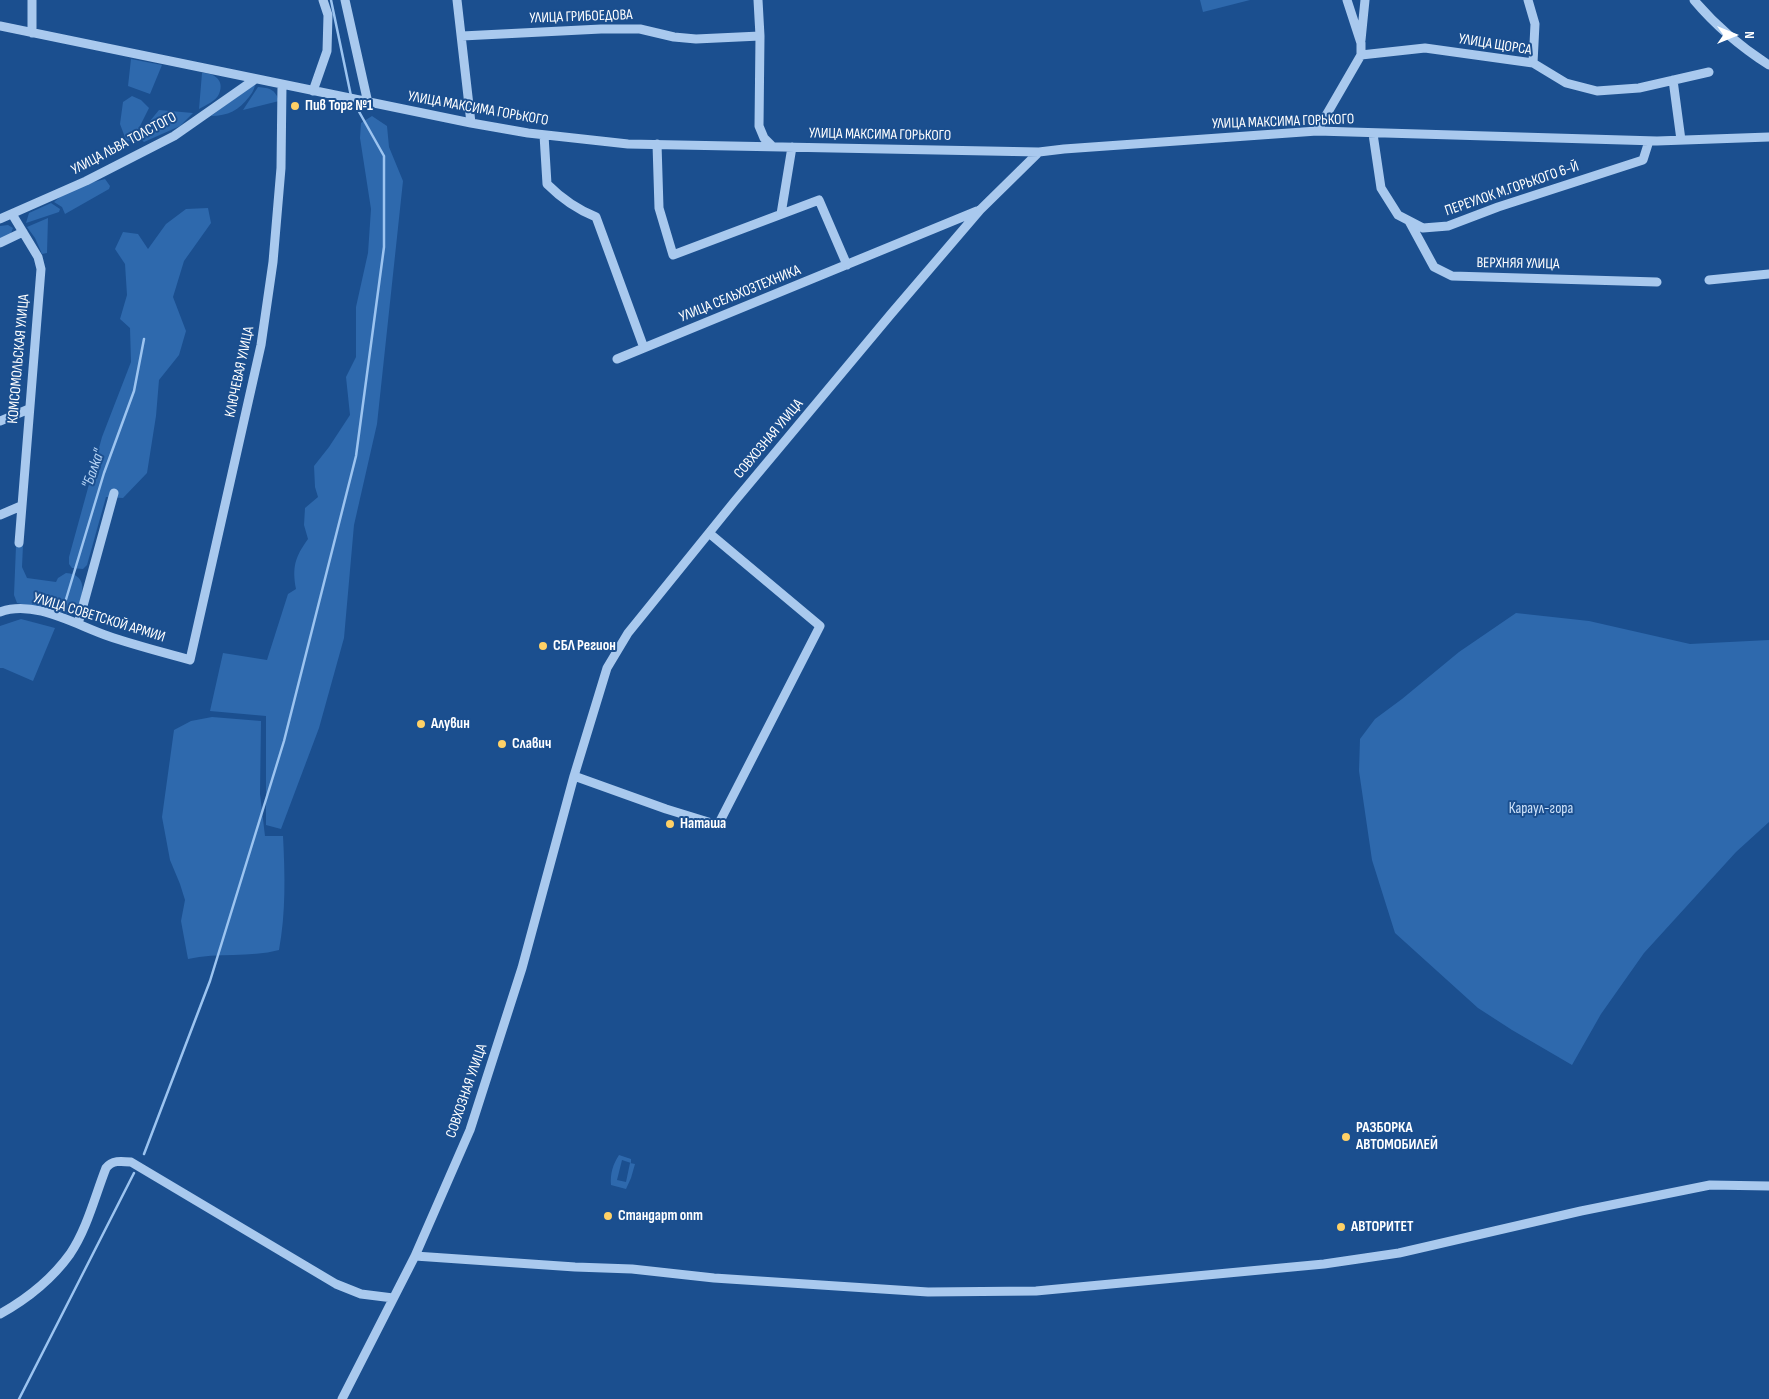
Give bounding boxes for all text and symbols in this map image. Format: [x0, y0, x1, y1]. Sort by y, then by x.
street label: УЛИЦА ГРИБОЕДОВА [529, 6, 633, 28]
north arrow [1709, 10, 1759, 60]
street label: УЛИЦА ЩОРСА [1457, 30, 1533, 60]
text: N [1741, 31, 1758, 39]
street label: УЛИЦА МАКСИМА ГОРЬКОГО [406, 88, 550, 130]
place label: Пив Торг №1 [305, 97, 373, 115]
marker: Пив Торг №1 [289, 100, 301, 112]
street label: УЛИЦА ЛЬВА ТОЛСТОГО [68, 109, 180, 179]
street label: УЛИЦА МАКСИМА ГОРЬКОГО [1211, 111, 1355, 133]
street label: УЛИЦА МАКСИМА ГОРЬКОГО [809, 125, 951, 145]
street label: ПЕРЕУЛОК М.ГОРЬКОГО 6-Й [1443, 158, 1581, 220]
street label: ВЕРХНЯЯ УЛИЦА [1476, 254, 1560, 274]
street label: УЛИЦА СЕЛЬХОЗТЕХНИКА [677, 261, 803, 327]
street label: КОМСОМОЛЬСКАЯ УЛИЦА [4, 294, 34, 424]
street label: КЛЮЧЕВАЯ УЛИЦА [222, 325, 258, 419]
street label: СОВХОЗНАЯ УЛИЦА [731, 396, 807, 482]
water label: "Балка" [78, 447, 110, 491]
street label: УЛИЦА СОВЕТСКОЙ АРМИИ [31, 589, 167, 647]
place label: СБЛ Регион [553, 637, 616, 655]
marker: СБЛ Регион [537, 640, 549, 652]
place label: Алувин [431, 715, 470, 733]
marker: Алувин [415, 718, 427, 730]
place label: Славич [512, 735, 551, 753]
marker: Славич [496, 738, 508, 750]
park label: Караул-гора [1509, 800, 1573, 818]
place label: Наташа [680, 815, 726, 833]
marker: Наташа [664, 818, 676, 830]
street label: СОВХОЗНАЯ УЛИЦА [442, 1042, 492, 1140]
place label: РАЗБОРКА АВТОМОБИЛЕЙ [1356, 1119, 1438, 1154]
marker: РАЗБОРКА АВТОМОБИЛЕЙ [1340, 1131, 1352, 1143]
place label: Стандарт опт [618, 1207, 703, 1225]
marker: Стандарт опт [602, 1210, 614, 1222]
place label: АВТОРИТЕТ [1351, 1218, 1414, 1236]
marker: АВТОРИТЕТ [1335, 1221, 1347, 1233]

